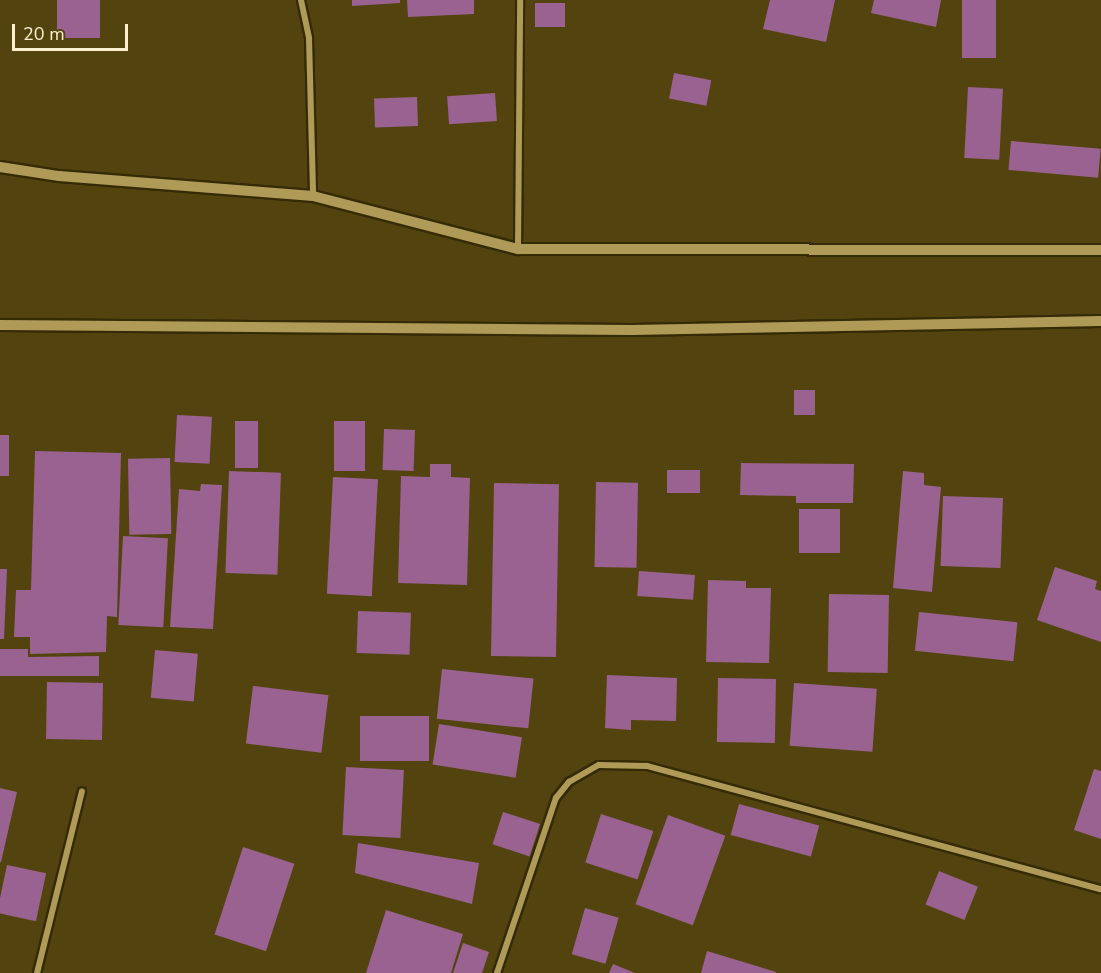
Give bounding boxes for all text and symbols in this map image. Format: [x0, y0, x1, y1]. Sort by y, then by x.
scale bar [15, 12, 130, 50]
text: 20 m [23, 22, 65, 46]

